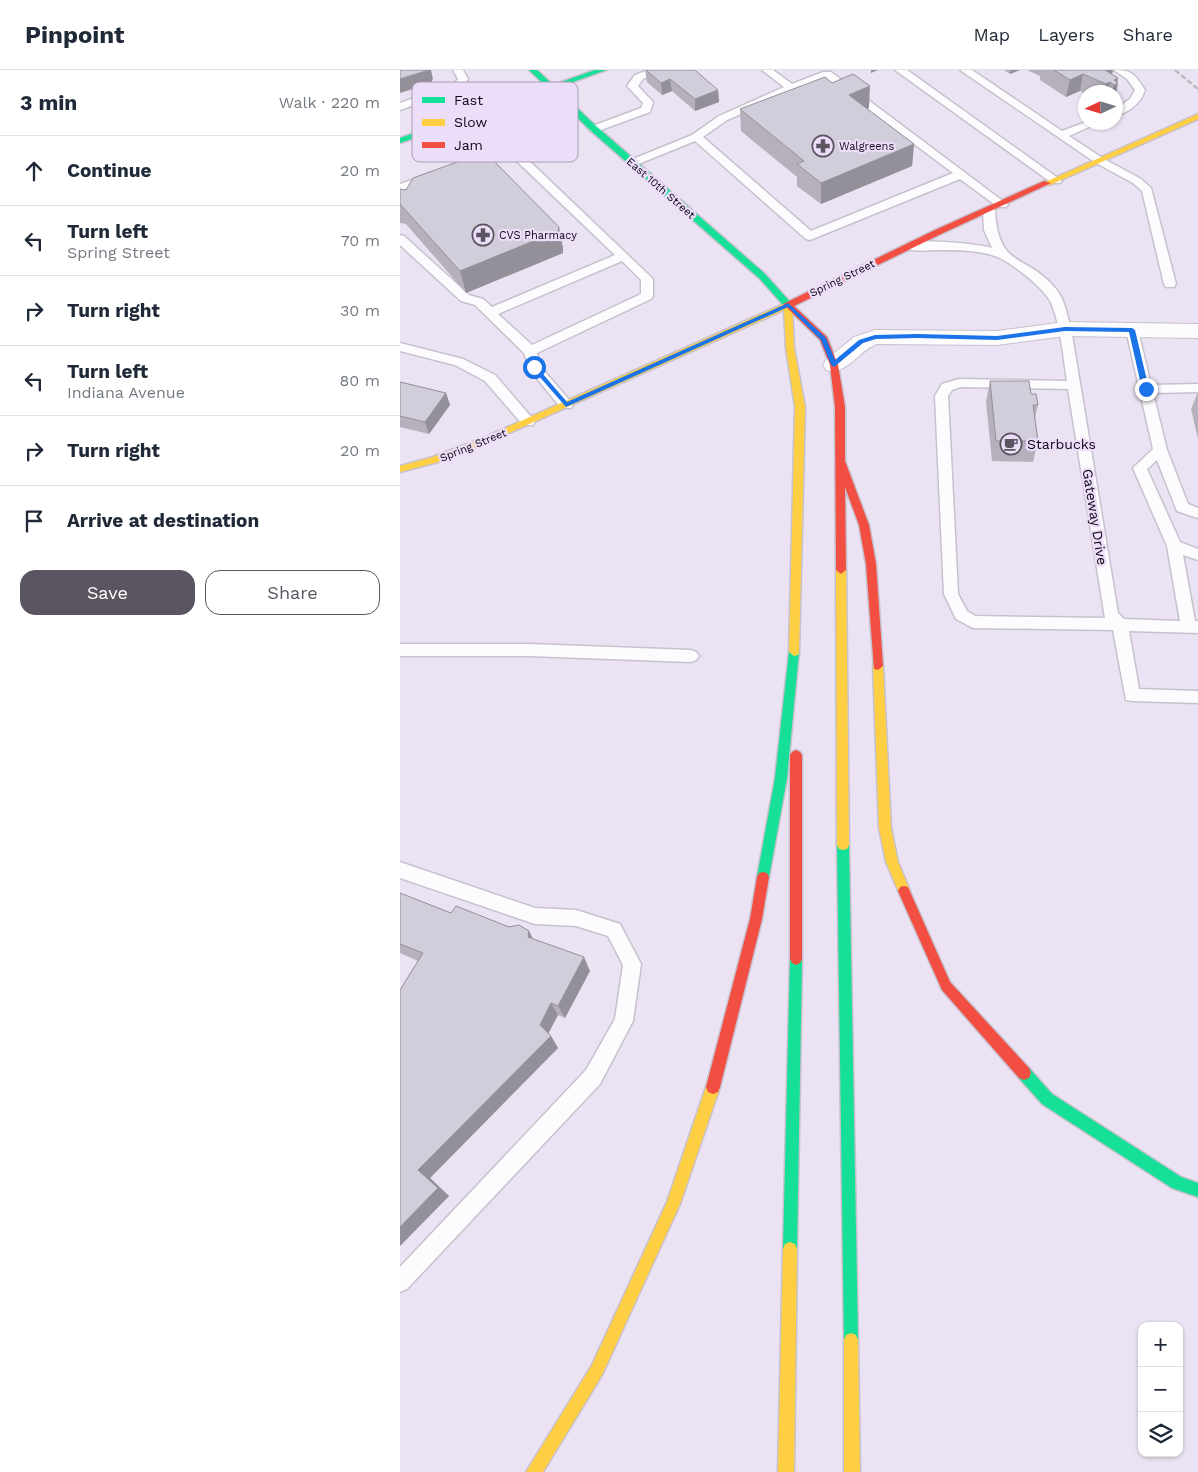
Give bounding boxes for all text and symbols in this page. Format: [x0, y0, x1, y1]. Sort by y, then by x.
text: Pinpoint [25, 21, 125, 49]
text: Map [973, 24, 1010, 45]
text: Layers [1038, 24, 1095, 45]
text: Share [1123, 24, 1173, 45]
legend [412, 82, 578, 162]
north arrow [1078, 85, 1123, 130]
text: 3 min [20, 90, 77, 115]
text: Fast [454, 92, 483, 108]
text: Walk · 220 m [279, 93, 380, 112]
text: Slow [454, 114, 487, 130]
pharmacy icon: Walgreens [811, 134, 835, 158]
text: Jam [454, 137, 483, 153]
place label: Walgreens [839, 140, 894, 153]
street label: East 10th Street [624, 155, 698, 222]
icon: ahead [20, 157, 48, 185]
text: Continue [67, 159, 151, 182]
text: 20 m [340, 161, 380, 180]
text: Turn left [67, 220, 148, 243]
pharmacy icon: CVS Pharmacy [471, 223, 495, 247]
icon: left [20, 227, 48, 255]
place label: CVS Pharmacy [499, 229, 577, 242]
text: 70 m [341, 231, 380, 250]
text: Spring Street [67, 243, 170, 262]
street label: Spring Street [808, 257, 877, 300]
icon: right [20, 297, 48, 325]
text: Turn right [67, 299, 160, 322]
text: 30 m [340, 301, 380, 320]
route start [523, 356, 546, 379]
text: Turn left [67, 360, 148, 383]
icon: left [20, 367, 48, 395]
text: 80 m [339, 371, 380, 390]
route end [1135, 378, 1158, 401]
text: Indiana Avenue [67, 383, 185, 402]
street label: Spring Street [438, 426, 509, 465]
cafe icon: Starbucks [999, 432, 1023, 456]
place label: Starbucks [1027, 436, 1096, 452]
icon: right [20, 437, 48, 465]
text: Turn right [67, 439, 160, 462]
text: 20 m [340, 441, 380, 460]
street label: Gateway Drive [1080, 468, 1110, 566]
icon: arrive [20, 507, 48, 535]
text: Arrive at destination [67, 509, 259, 532]
button: Save [20, 570, 195, 615]
button: Share [205, 570, 380, 615]
map controls [1138, 1322, 1183, 1457]
button: + [1138, 1322, 1183, 1367]
button: − [1138, 1367, 1183, 1412]
button: layers [1138, 1412, 1183, 1457]

